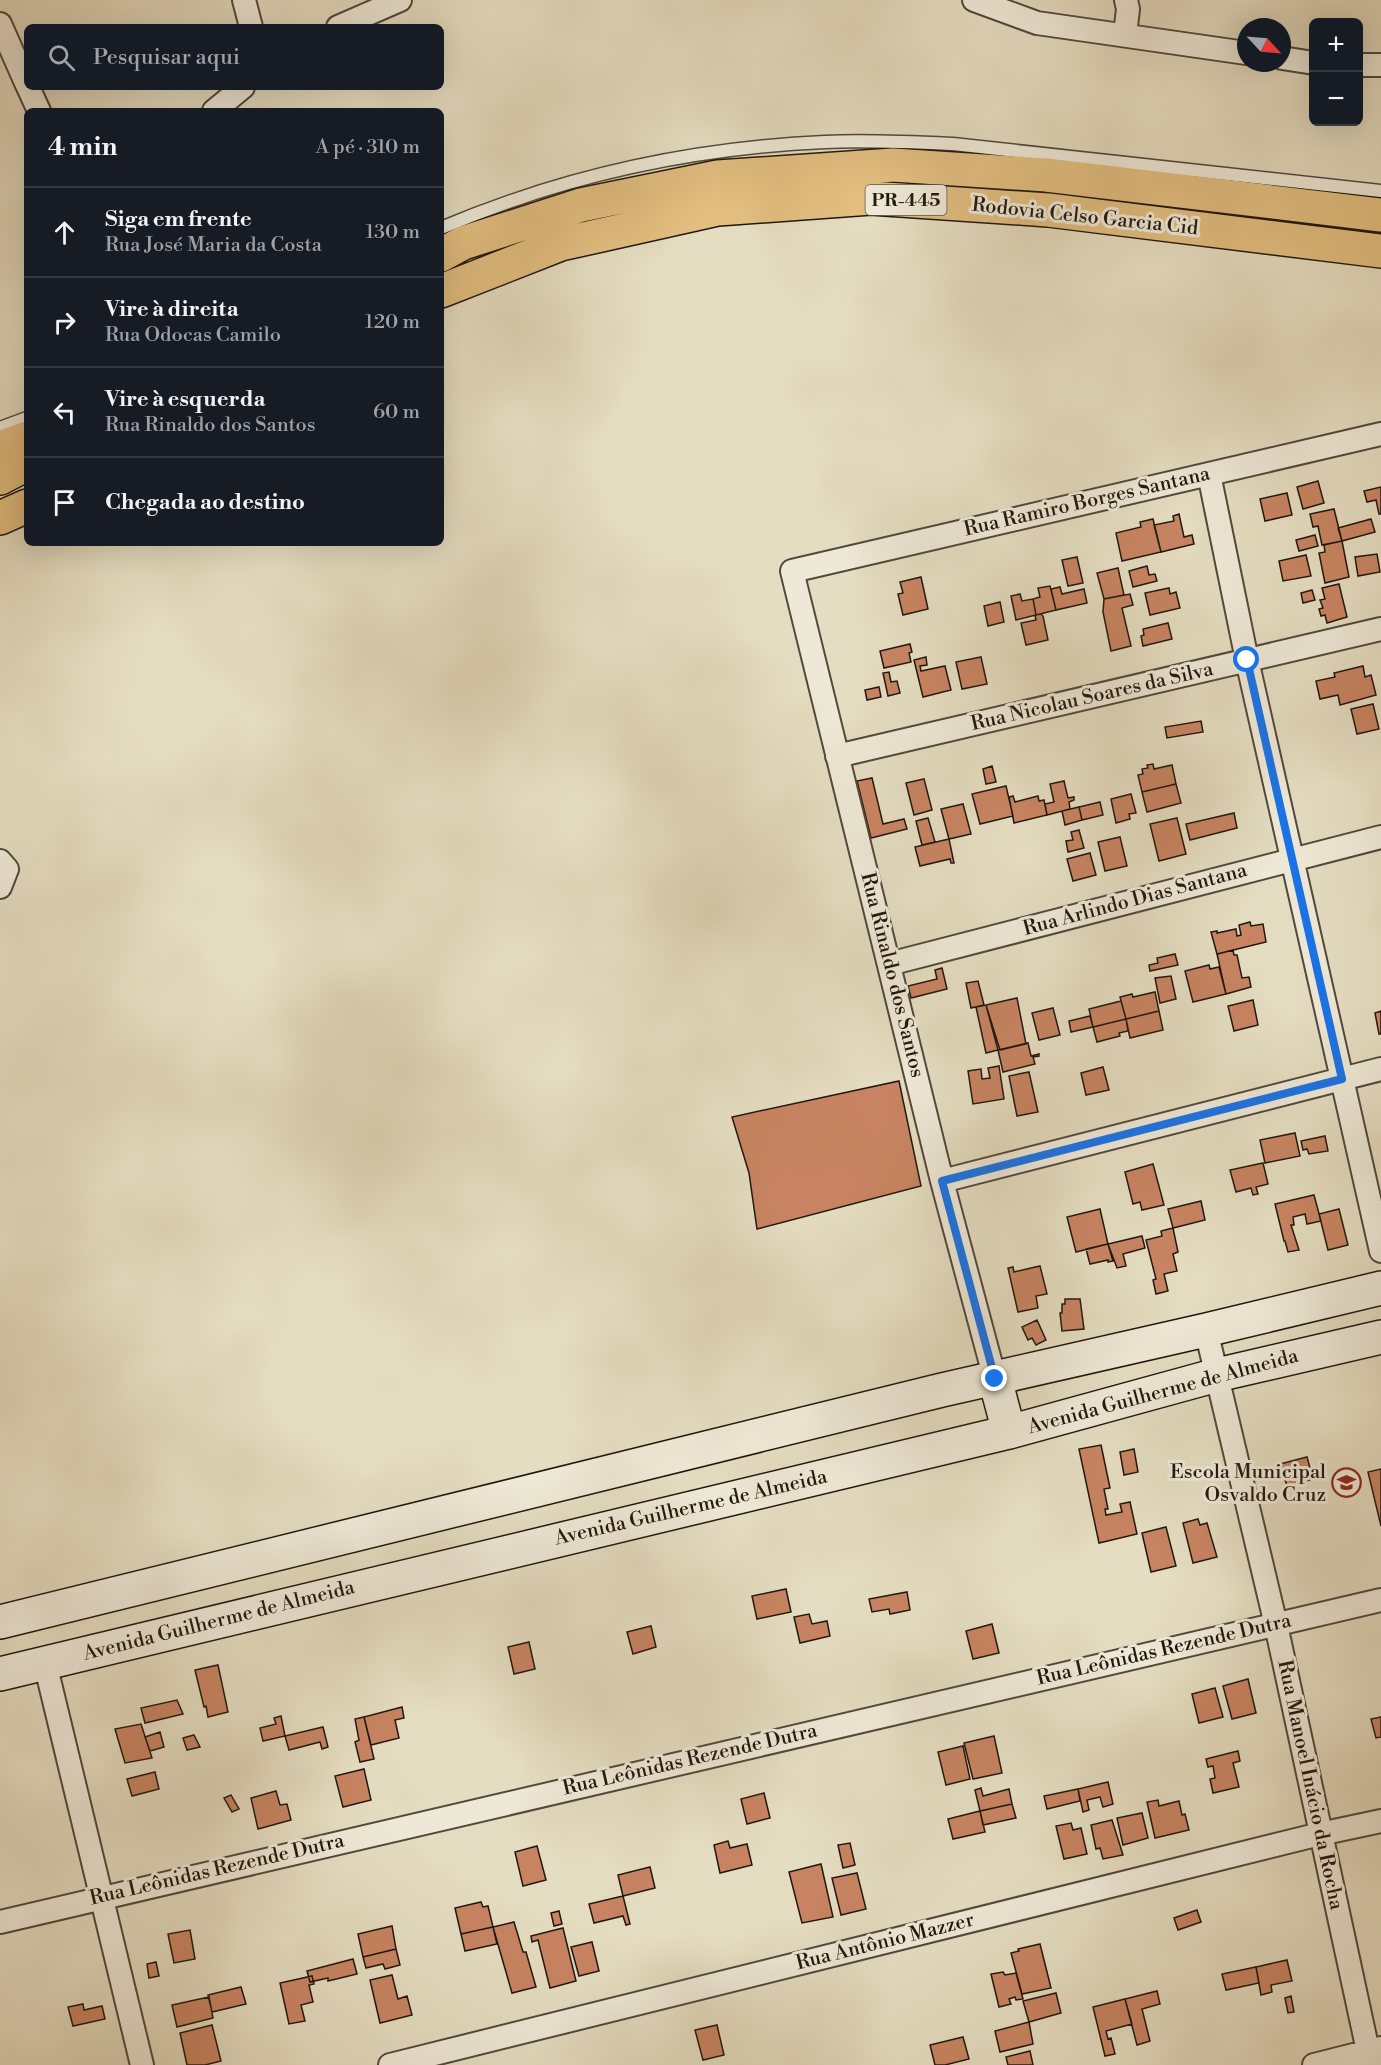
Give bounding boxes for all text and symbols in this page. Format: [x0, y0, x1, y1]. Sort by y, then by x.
north arrow [1237, 18, 1291, 72]
map controls [1309, 18, 1363, 126]
button: + [1309, 18, 1363, 72]
search box [24, 24, 444, 90]
icon: search [45, 41, 78, 74]
text: Pesquisar aqui [93, 44, 240, 71]
button: − [1309, 72, 1363, 126]
text: 4 min [48, 131, 118, 163]
text: A pé · 310 m [316, 135, 420, 160]
road number: PR-445 [866, 185, 946, 215]
street label: Rodovia Celso Garcia Cid [970, 193, 1200, 241]
text: Siga em frente [105, 206, 252, 233]
icon: ahead [48, 216, 81, 249]
text: 130 m [365, 220, 420, 245]
text: Rua José Maria da Costa [105, 233, 322, 258]
text: Vire à direita [105, 296, 239, 323]
icon: right [48, 306, 81, 339]
text: 120 m [365, 310, 420, 335]
text: Rua Odocas Camilo [105, 323, 281, 348]
text: Vire à esquerda [105, 386, 265, 413]
icon: left [48, 396, 81, 429]
text: 60 m [373, 400, 420, 425]
text: Rua Rinaldo dos Santos [105, 413, 315, 438]
street label: Rua Ramiro Borges Santana [962, 461, 1213, 542]
icon: arrive [48, 486, 81, 519]
text: Chegada ao destino [105, 489, 305, 516]
route start [1233, 646, 1259, 672]
street label: Rua Nicolau Soares da Silva [968, 657, 1216, 737]
street label: Rua Arlindo Dias Santana [1020, 858, 1251, 942]
street label: Rua Rinaldo dos Santos [854, 870, 930, 1080]
street label: Avenida Guilherme de Almeida [1024, 1344, 1302, 1440]
route end [981, 1365, 1007, 1391]
place label: Escola Municipal Osvaldo Cruz [1170, 1460, 1326, 1508]
street label: Avenida Guilherme de Almeida [551, 1464, 831, 1552]
school or university icon: Escola Municipal Osvaldo Cruz [1331, 1467, 1363, 1499]
street label: Avenida Guilherme de Almeida [80, 1575, 358, 1667]
street label: Rua Leônidas Rezende Dutra [1034, 1608, 1295, 1691]
street label: Rua Manoel Inácio da Rocha [1271, 1658, 1349, 1913]
street label: Rua Leônidas Rezende Dutra [560, 1718, 821, 1801]
street label: Rua Leônidas Rezende Dutra [87, 1828, 348, 1911]
street label: Rua Antônio Mazzer [793, 1908, 977, 1976]

